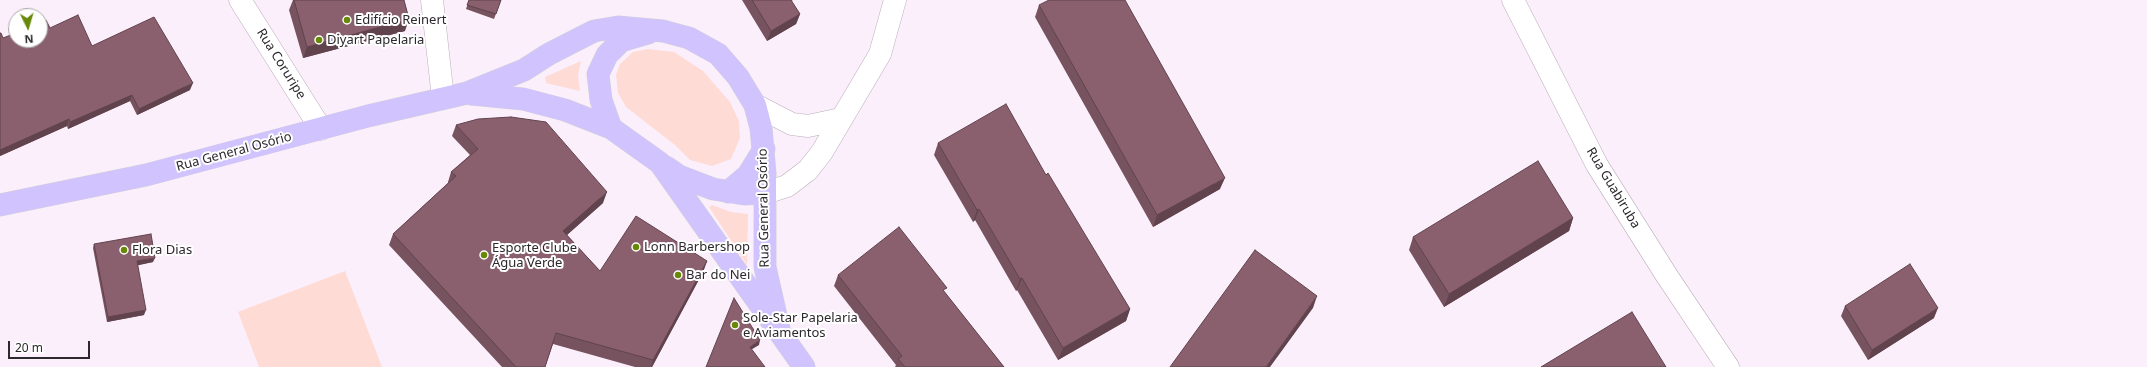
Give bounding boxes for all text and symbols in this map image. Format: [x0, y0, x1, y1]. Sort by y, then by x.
north arrow [8, 8, 48, 48]
place label: Edifício Reinert [355, 12, 446, 28]
marker: Edifício Reinert [342, 15, 352, 25]
street label: Rua Coruripe [253, 26, 309, 102]
text: N [24, 32, 34, 47]
place label: Diyart Papelaria [327, 32, 424, 48]
marker: Diyart Papelaria [314, 35, 324, 45]
street label: Rua General Osório [175, 129, 293, 175]
street label: Rua Guabiruba [1583, 145, 1643, 231]
street label: Rua General Osório [755, 148, 773, 268]
place label: Lonn Barbershop [644, 239, 750, 255]
place label: Esporte Clube Água Verde [492, 240, 577, 271]
place label: Flora Dias [132, 242, 192, 258]
marker: Lonn Barbershop [631, 242, 641, 252]
marker: Flora Dias [119, 245, 129, 255]
marker: Esporte Clube Água Verde [479, 250, 489, 260]
place label: Bar do Nei [686, 267, 750, 283]
marker: Bar do Nei [673, 270, 683, 280]
place label: Sole-Star Papelaria e Aviamentos [743, 310, 858, 341]
marker: Sole-Star Papelaria e Aviamentos [730, 320, 740, 330]
scale bar [10, 333, 92, 359]
text: 20 m [15, 339, 43, 356]

